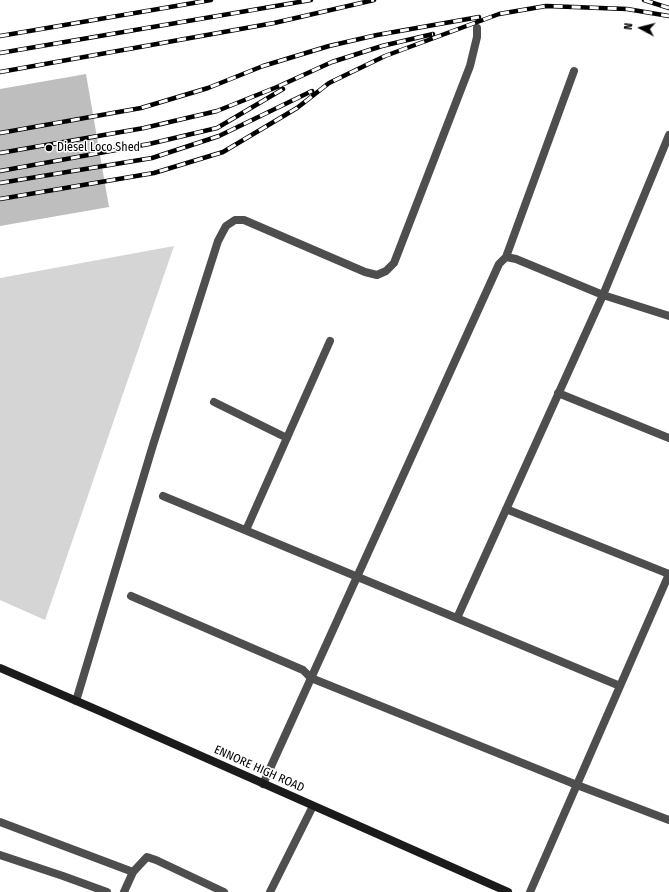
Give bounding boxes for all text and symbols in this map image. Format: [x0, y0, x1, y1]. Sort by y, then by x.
north arrow [621, 8, 661, 48]
text: N [622, 22, 635, 31]
place label: Diesel Loco Shed [57, 141, 140, 155]
marker: Diesel Loco Shed [44, 143, 54, 153]
street label: ENNORE HIGH ROAD [212, 743, 306, 795]

